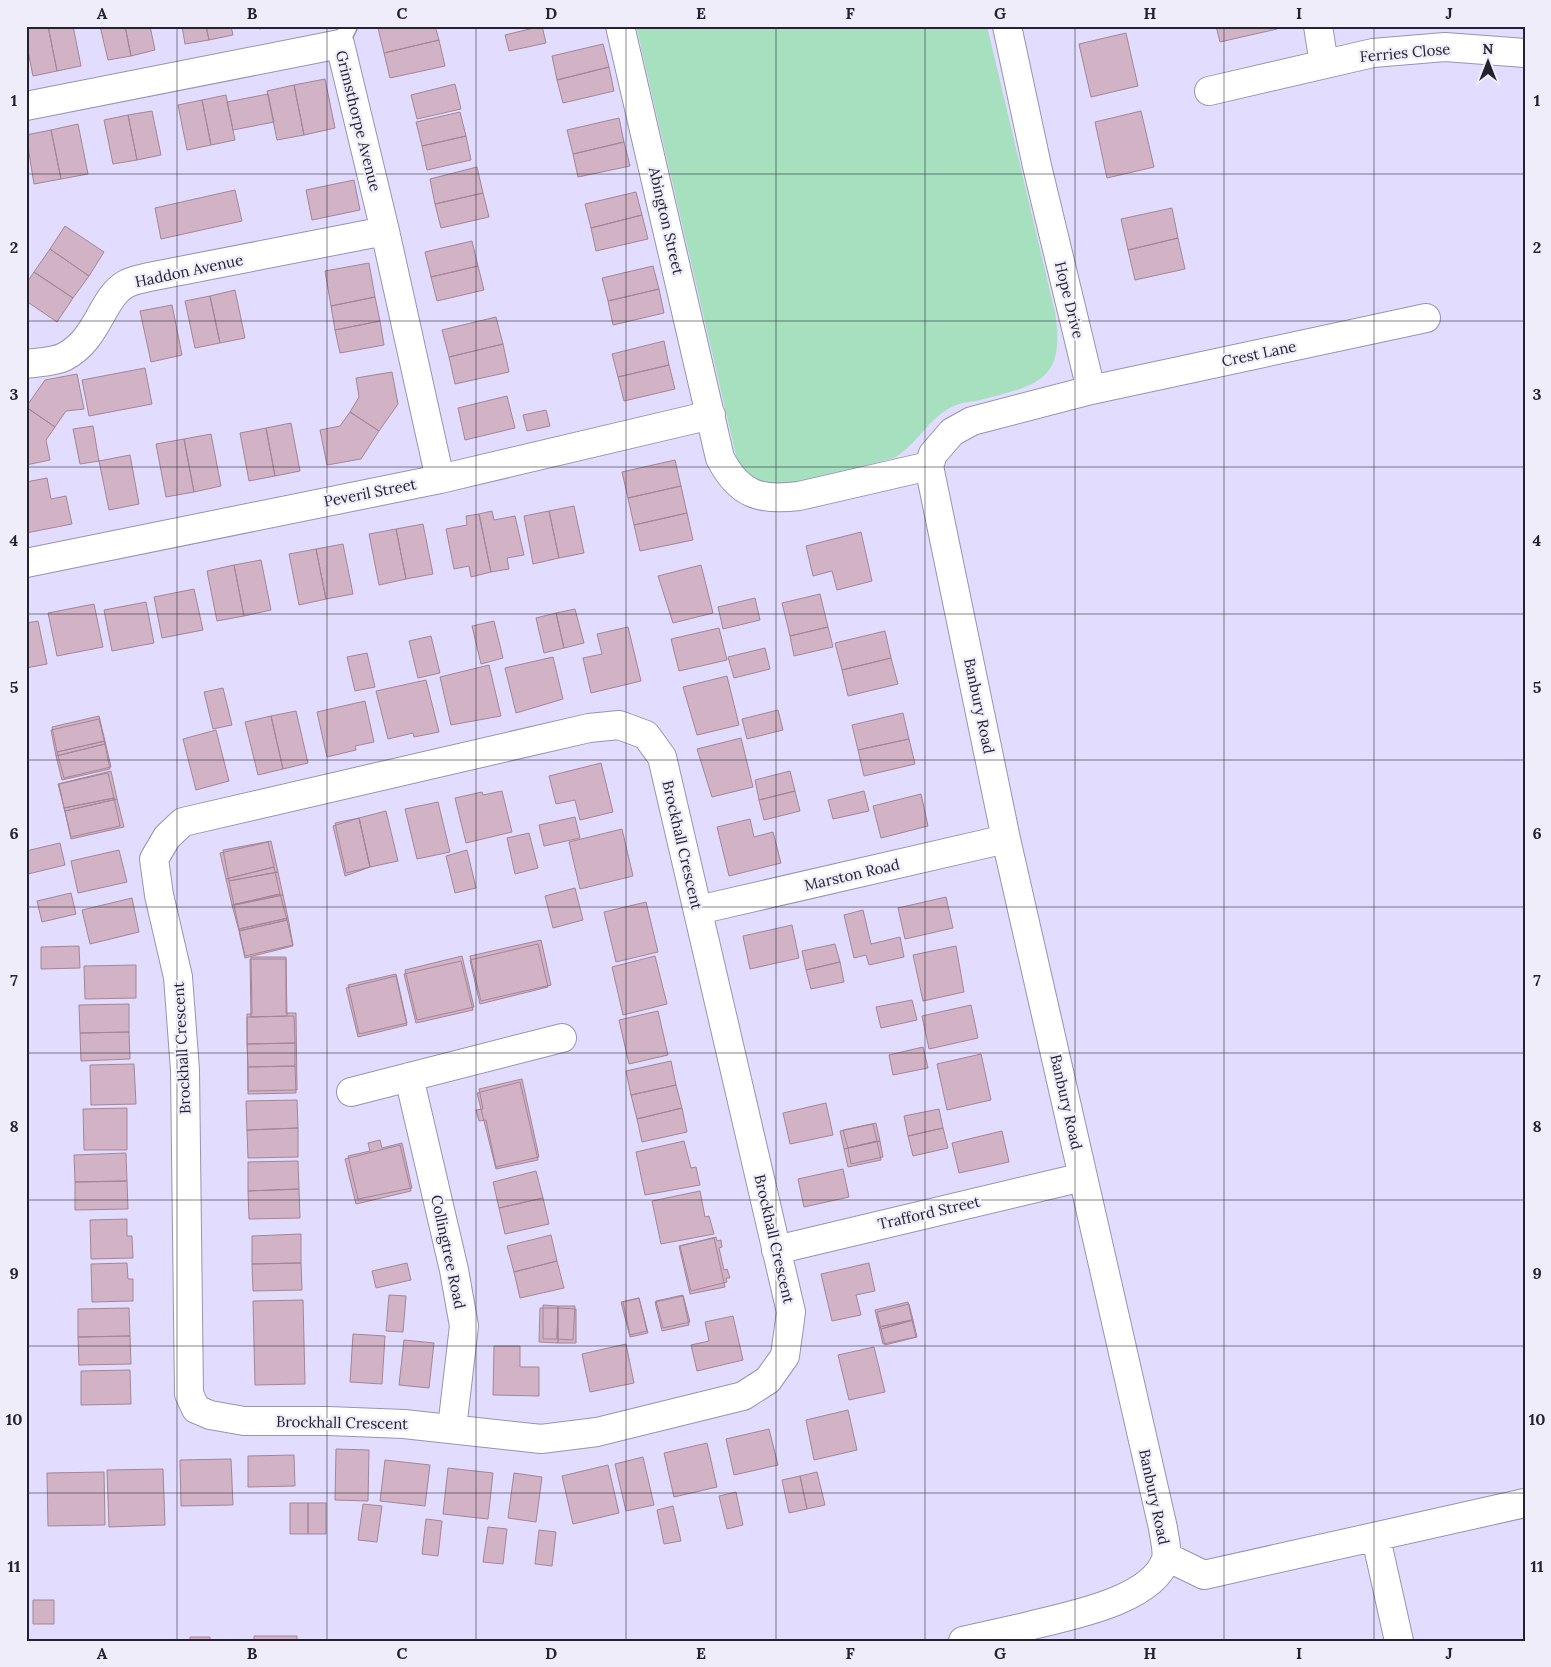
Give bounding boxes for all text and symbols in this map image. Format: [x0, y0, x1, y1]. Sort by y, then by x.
text: A [97, 3, 108, 23]
text: B [247, 3, 258, 23]
text: C [396, 3, 408, 23]
text: D [545, 3, 557, 23]
text: E [696, 3, 706, 23]
text: F [845, 3, 855, 23]
text: G [994, 3, 1006, 23]
text: H [1144, 3, 1157, 23]
text: I [1296, 3, 1302, 23]
text: J [1445, 3, 1453, 23]
north arrow [1464, 38, 1514, 88]
street label: Ferries Close [1359, 39, 1451, 66]
text: N [1483, 40, 1494, 58]
street label: Grimsthorpe Avenue [332, 48, 385, 193]
text: 1 [11, 90, 17, 110]
text: 1 [1534, 90, 1540, 110]
street label: Abington Street [645, 164, 688, 277]
text: 2 [10, 237, 18, 257]
text: 2 [1533, 237, 1541, 257]
street label: Haddon Avenue [133, 250, 245, 291]
street label: Hope Drive [1051, 259, 1088, 340]
street label: Crest Lane [1220, 336, 1298, 371]
text: 3 [10, 384, 19, 404]
text: 3 [1533, 384, 1542, 404]
street label: Peveril Street [322, 474, 418, 511]
text: 4 [10, 530, 19, 550]
text: 4 [1533, 530, 1542, 550]
street label: Banbury Road [960, 656, 999, 755]
text: 5 [10, 677, 19, 697]
text: 5 [1533, 677, 1542, 697]
street label: Brockhall Crescent [658, 778, 707, 912]
text: 6 [9, 823, 19, 843]
text: 6 [1532, 823, 1542, 843]
street label: Marston Road [802, 854, 901, 895]
text: 7 [10, 970, 18, 990]
text: 7 [1533, 970, 1541, 990]
street label: Brockhall Crescent [169, 981, 194, 1114]
street label: Banbury Road [1046, 1052, 1087, 1151]
text: 8 [9, 1116, 19, 1136]
text: 8 [1532, 1116, 1542, 1136]
street label: Brockhall Crescent [750, 1172, 799, 1306]
street label: Trafford Street [876, 1191, 982, 1234]
street label: Collingtree Road [427, 1193, 470, 1311]
text: 9 [9, 1263, 19, 1283]
text: 9 [1532, 1263, 1542, 1283]
text: 10 [6, 1409, 22, 1429]
text: 10 [1529, 1409, 1545, 1429]
street label: Brockhall Crescent [276, 1412, 408, 1433]
street label: Banbury Road [1135, 1447, 1174, 1546]
text: 11 [8, 1556, 21, 1576]
text: 11 [1531, 1556, 1544, 1576]
text: A [97, 1643, 108, 1663]
text: B [247, 1643, 258, 1663]
text: C [396, 1643, 408, 1663]
text: D [545, 1643, 557, 1663]
text: E [696, 1643, 706, 1663]
text: F [845, 1643, 855, 1663]
text: G [994, 1643, 1006, 1663]
text: H [1144, 1643, 1157, 1663]
text: I [1296, 1643, 1302, 1663]
text: J [1445, 1643, 1453, 1663]

